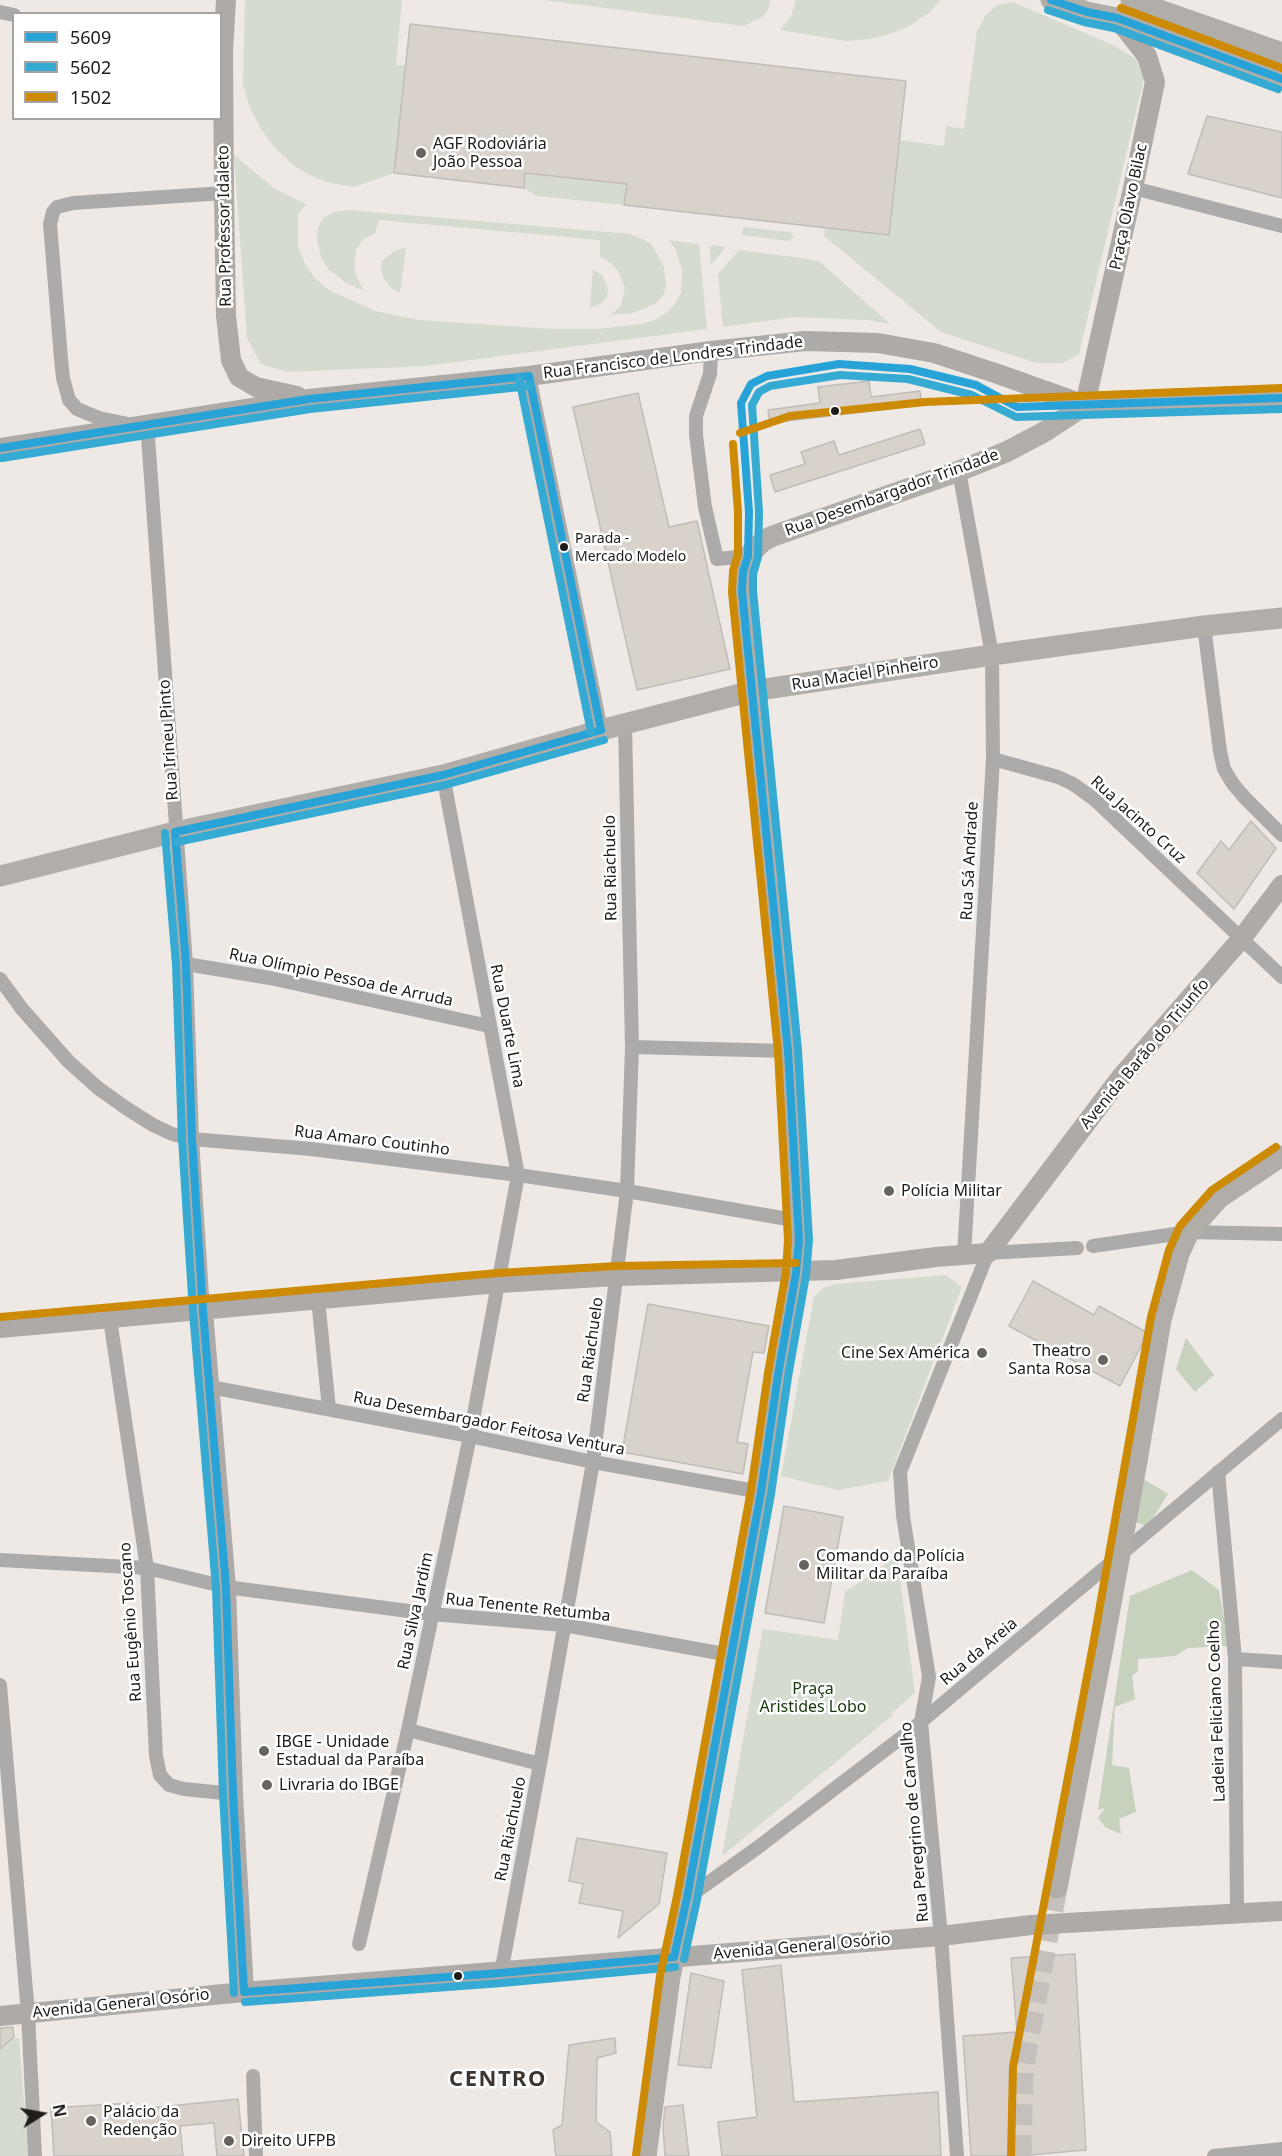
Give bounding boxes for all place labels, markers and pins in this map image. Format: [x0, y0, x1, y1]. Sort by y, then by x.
place label: AGF Rodoviária João Pessoa [433, 134, 547, 172]
marker: AGF Rodoviária João Pessoa [414, 146, 428, 160]
unlabelled marker [829, 405, 841, 417]
place label: Parada - Mercado Modelo [575, 531, 686, 564]
marker: Parada - Mercado Modelo [558, 541, 570, 553]
place label: Polícia Militar [901, 1181, 1002, 1201]
marker: Polícia Militar [882, 1184, 896, 1198]
place label: Theatro Santa Rosa [1008, 1341, 1091, 1379]
place label: Cine Sex América [841, 1343, 970, 1363]
marker: Cine Sex América [975, 1346, 989, 1360]
marker: Theatro Santa Rosa [1096, 1353, 1110, 1367]
place label: Comando da Polícia Militar da Paraíba [816, 1546, 965, 1584]
marker: Comando da Polícia Militar da Paraíba [797, 1558, 811, 1572]
place label: IBGE - Unidade Estadual da Paraíba [276, 1732, 424, 1770]
marker: IBGE - Unidade Estadual da Paraíba [257, 1744, 271, 1758]
place label: Livraria do IBGE [279, 1775, 399, 1795]
marker: Livraria do IBGE [260, 1778, 274, 1792]
unlabelled marker [452, 1970, 464, 1982]
place label: Palácio da Redenção [103, 2102, 179, 2140]
marker: Palácio da Redenção [84, 2114, 98, 2128]
place label: Direito UFPB [241, 2131, 336, 2151]
marker: Direito UFPB [222, 2134, 236, 2148]

